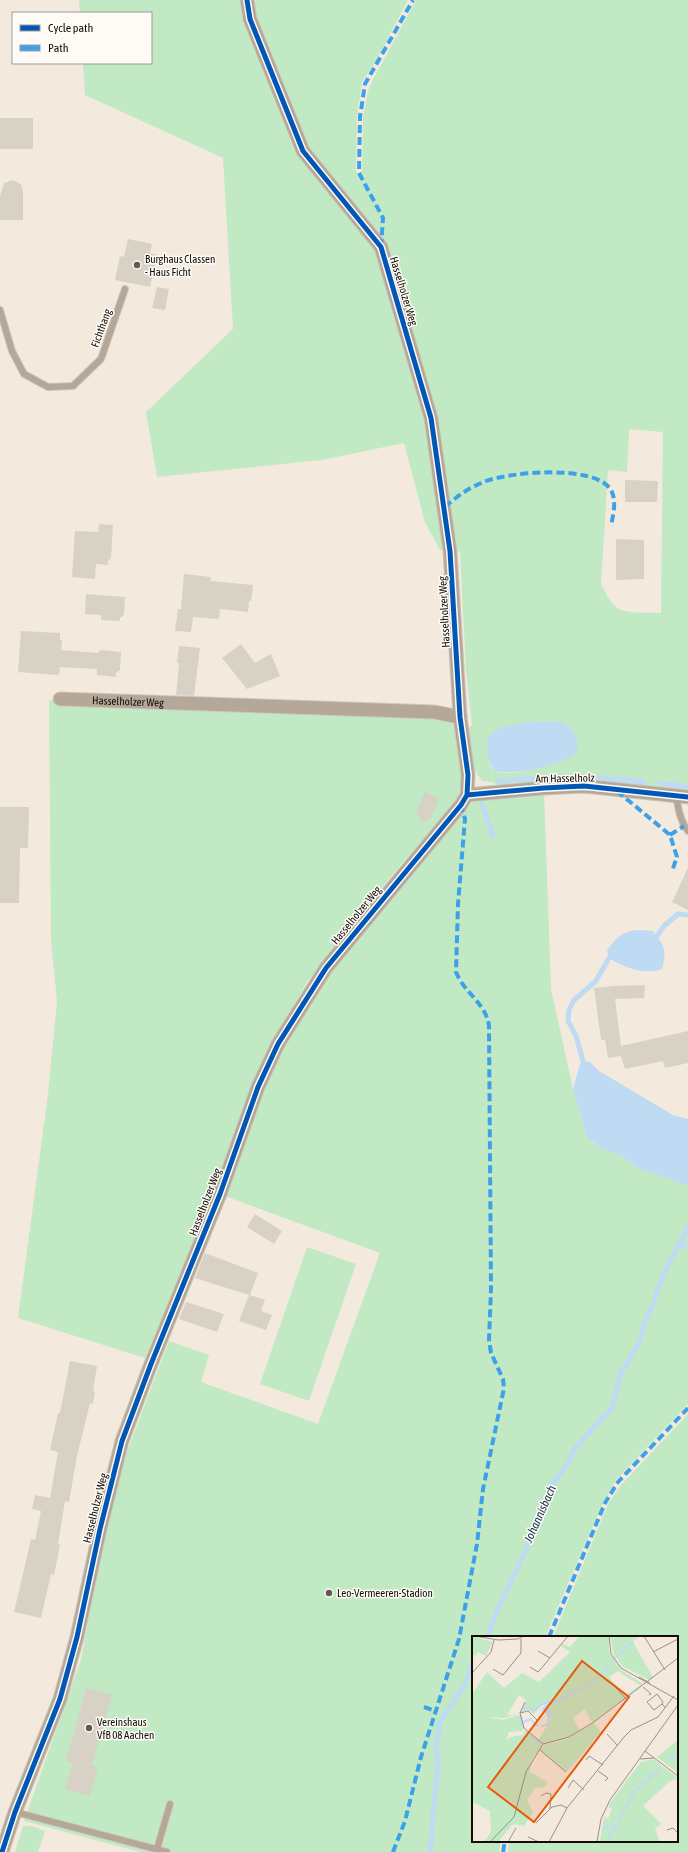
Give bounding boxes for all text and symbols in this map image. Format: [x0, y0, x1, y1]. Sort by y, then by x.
legend [12, 12, 152, 64]
text: Cycle path [48, 21, 93, 35]
text: Path [48, 41, 69, 55]
place label: Burghaus Classen - Haus Ficht [145, 253, 215, 278]
street label: Hasselholzer Weg [388, 255, 420, 327]
marker: Burghaus Classen - Haus Ficht [132, 260, 142, 270]
street label: Fichthang [89, 307, 114, 349]
street label: Hasselholzer Weg [436, 576, 452, 648]
street label: Hasselholzer Weg [92, 694, 164, 709]
street label: Am Hasselholz [535, 771, 595, 785]
street label: Hasselholzer Weg [329, 883, 383, 947]
street label: Hasselholzer Weg [187, 1166, 224, 1238]
street label: Hasselholzer Weg [81, 1472, 110, 1544]
water label: Johannisbach [521, 1483, 559, 1546]
place label: Leo-Vermeeren-Stadion [337, 1587, 433, 1599]
marker: Leo-Vermeeren-Stadion [324, 1588, 334, 1598]
inset map [472, 1636, 678, 1842]
place label: Vereinshaus VfB 08 Aachen [97, 1716, 154, 1741]
marker: Vereinshaus VfB 08 Aachen [84, 1723, 94, 1733]

